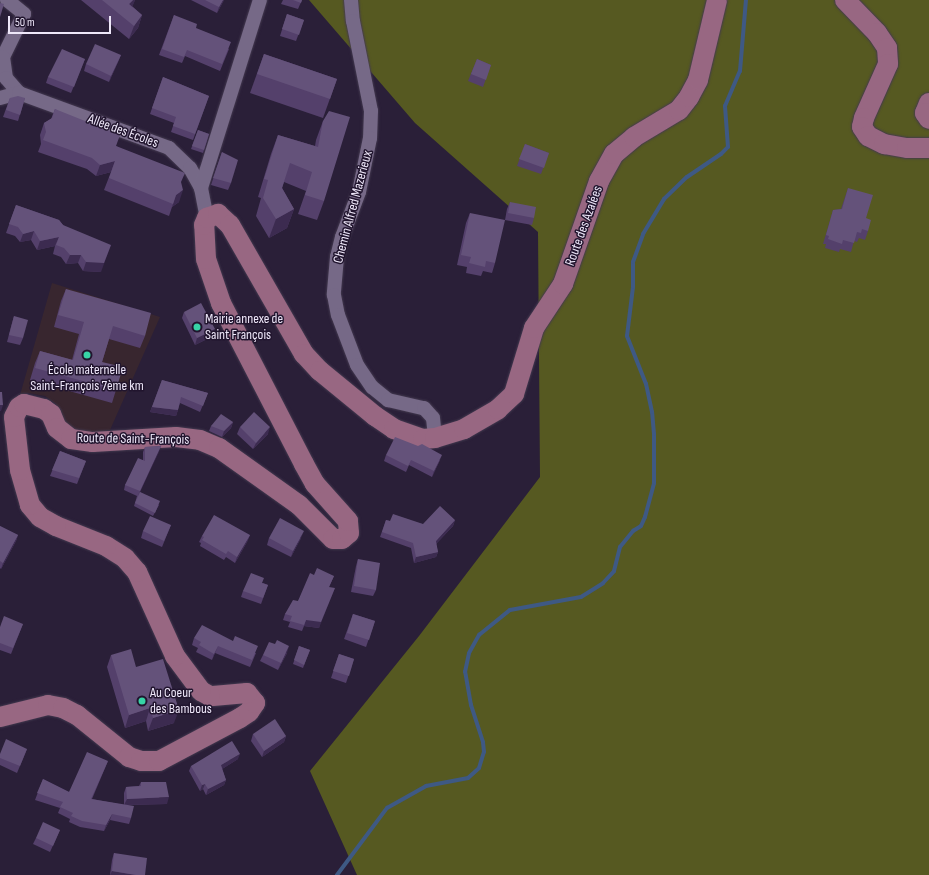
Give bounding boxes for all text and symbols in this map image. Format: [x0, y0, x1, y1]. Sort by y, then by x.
scale bar [10, 8, 113, 34]
text: 50 m [15, 15, 35, 30]
street label: Allée des Écoles [85, 110, 161, 152]
street label: Chemin Alfred Mazerieux [330, 149, 376, 265]
street label: Route des Azalées [562, 184, 606, 268]
place label: Mairie annexe de Saint François [205, 311, 283, 344]
marker: Mairie annexe de Saint François [192, 322, 202, 332]
marker: École maternelle Saint-François 7ème km [82, 350, 92, 360]
place label: École maternelle Saint-François 7ème km [30, 362, 144, 394]
street label: Route de Saint-François [77, 430, 189, 448]
place label: Au Coeur des Bambous [150, 685, 212, 718]
marker: Au Coeur des Bambous [137, 696, 147, 706]

